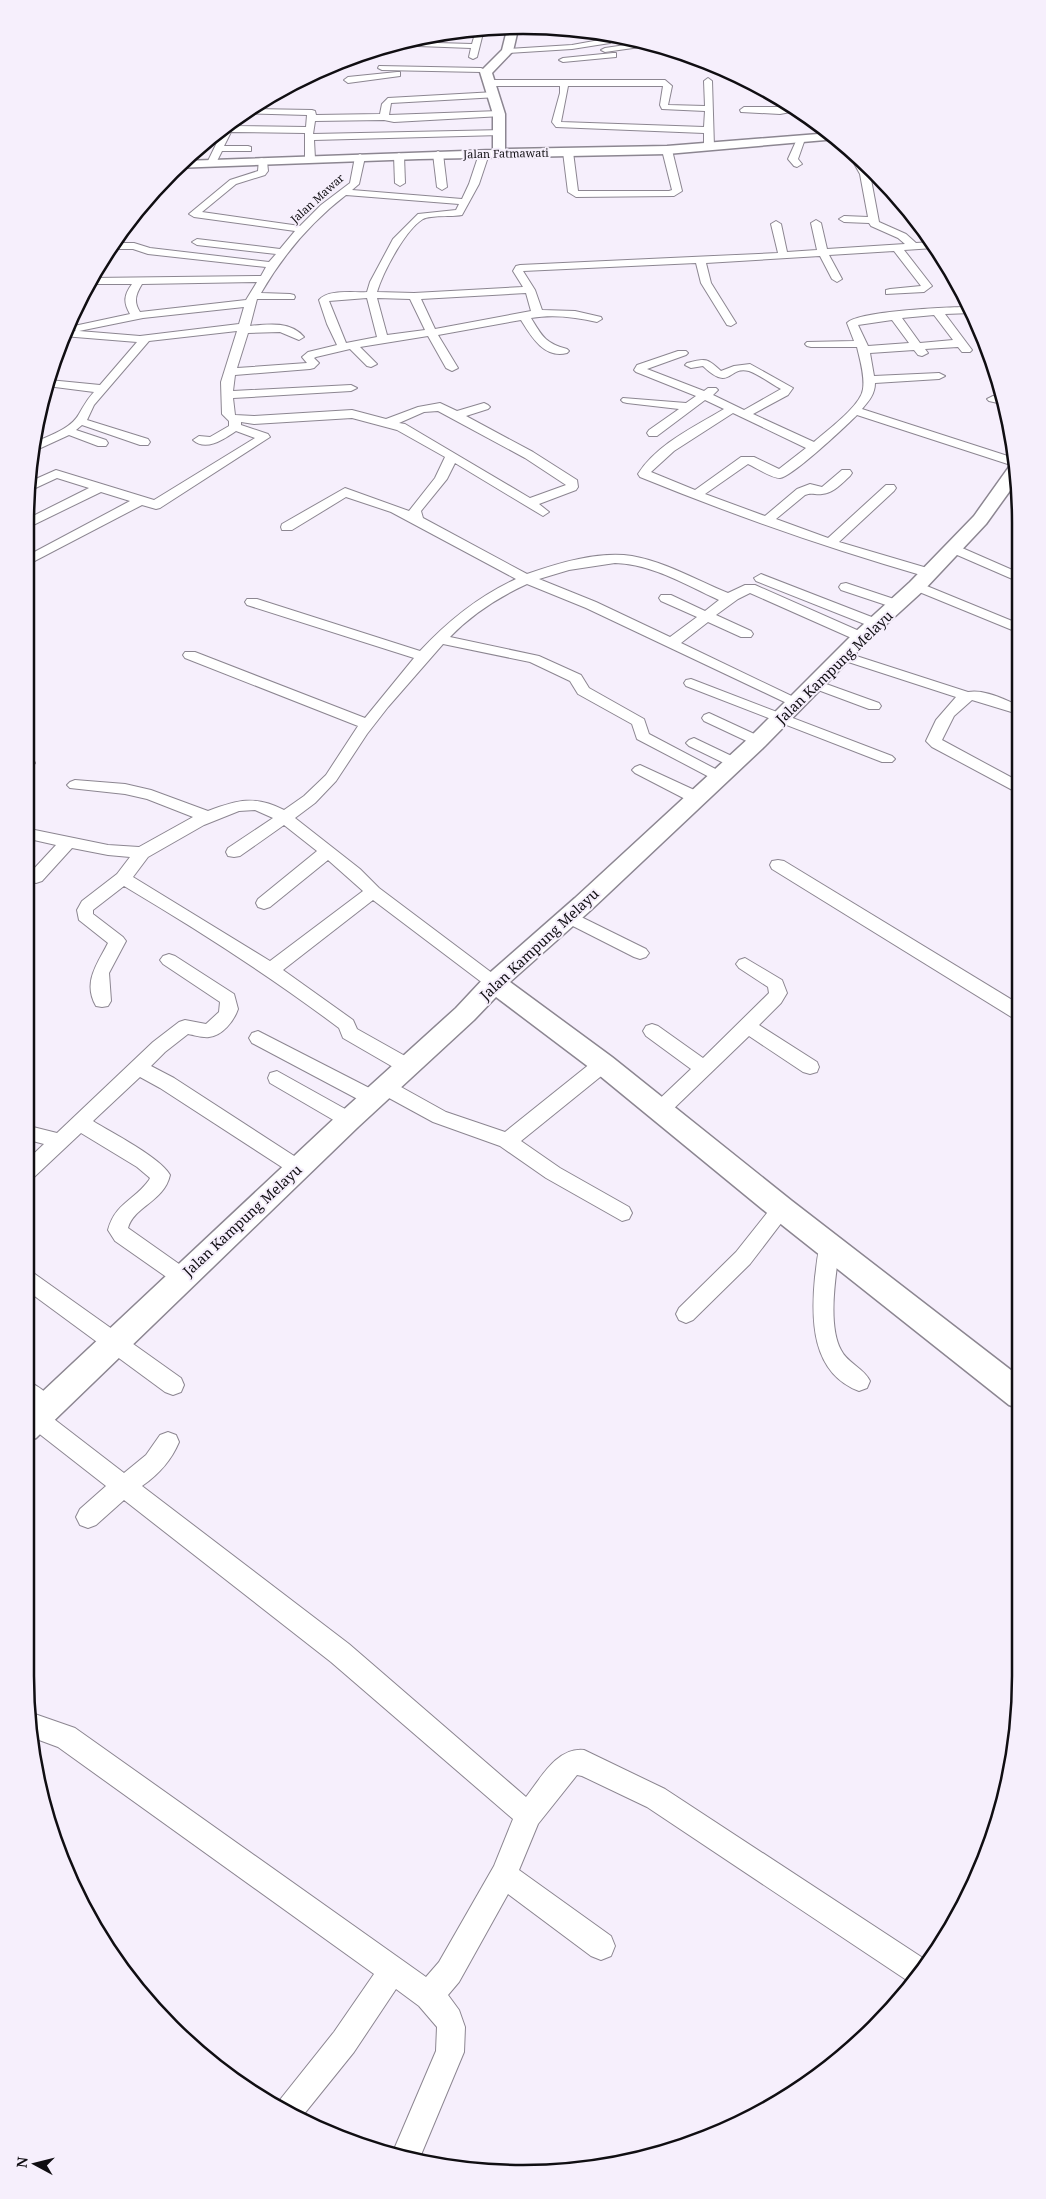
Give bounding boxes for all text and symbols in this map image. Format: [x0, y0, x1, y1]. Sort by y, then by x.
street label: Jalan Fatmawati [462, 145, 549, 161]
street label: Jalan Mawar [286, 169, 348, 227]
street label: Jalan Kampung Melayu [771, 606, 897, 729]
street label: Jalan Kampung Melayu [475, 884, 603, 1005]
street label: Jalan Kampung Melayu [178, 1160, 306, 1281]
north arrow [10, 2139, 60, 2189]
text: N [11, 2156, 32, 2169]

